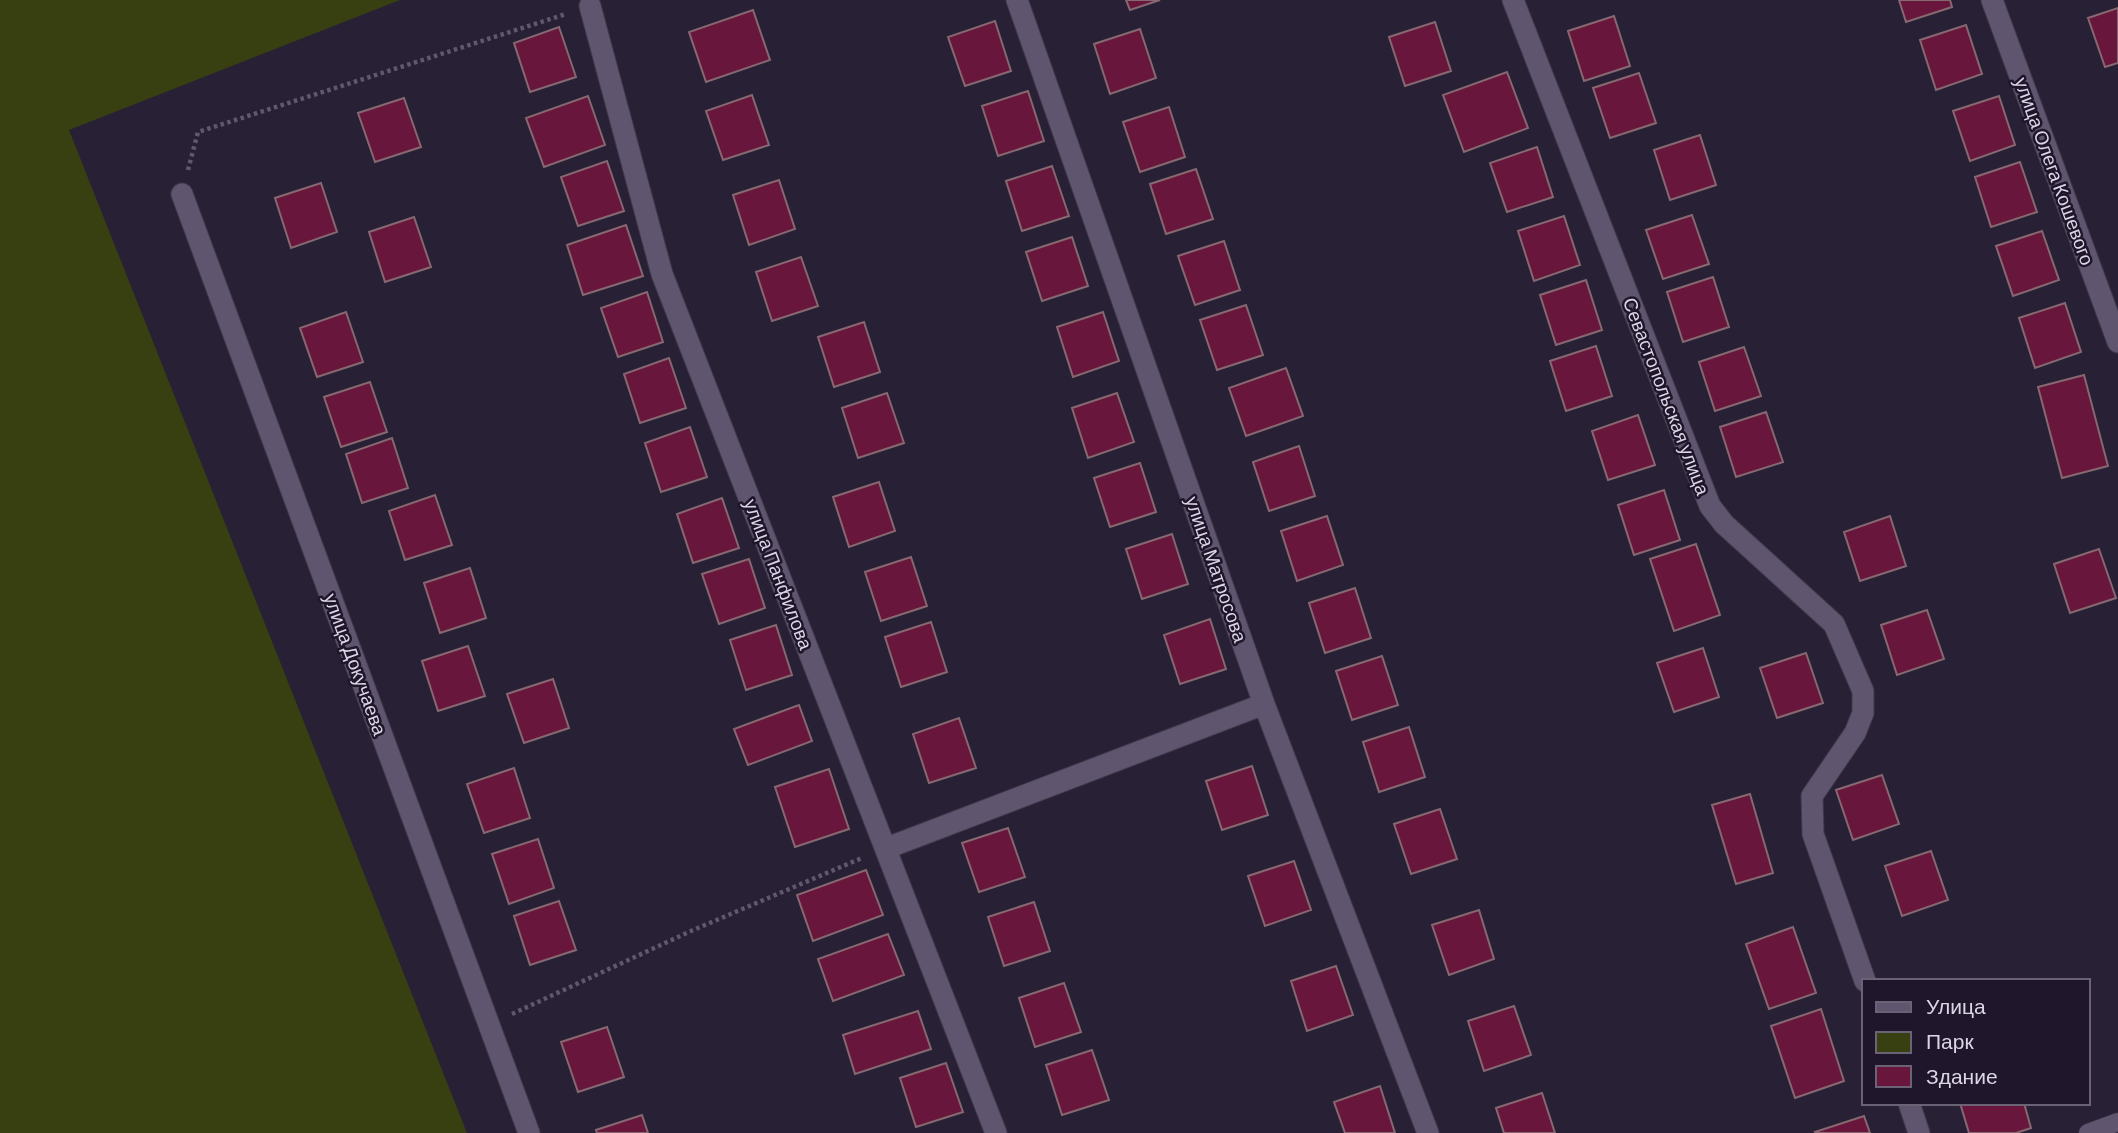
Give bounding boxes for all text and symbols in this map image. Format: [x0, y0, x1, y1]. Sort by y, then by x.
street label: улица Олега Кошевого [2010, 74, 2100, 268]
street label: Севастопольская улица [1619, 294, 1715, 498]
street label: улица Матросова [1181, 493, 1253, 645]
street label: улица Панфилова [740, 496, 818, 653]
street label: улица Докучаева [320, 590, 392, 738]
legend [1862, 979, 2090, 1105]
text: Улица [1926, 993, 1986, 1018]
text: Парк [1926, 1028, 1974, 1053]
text: Здание [1926, 1063, 1998, 1088]

